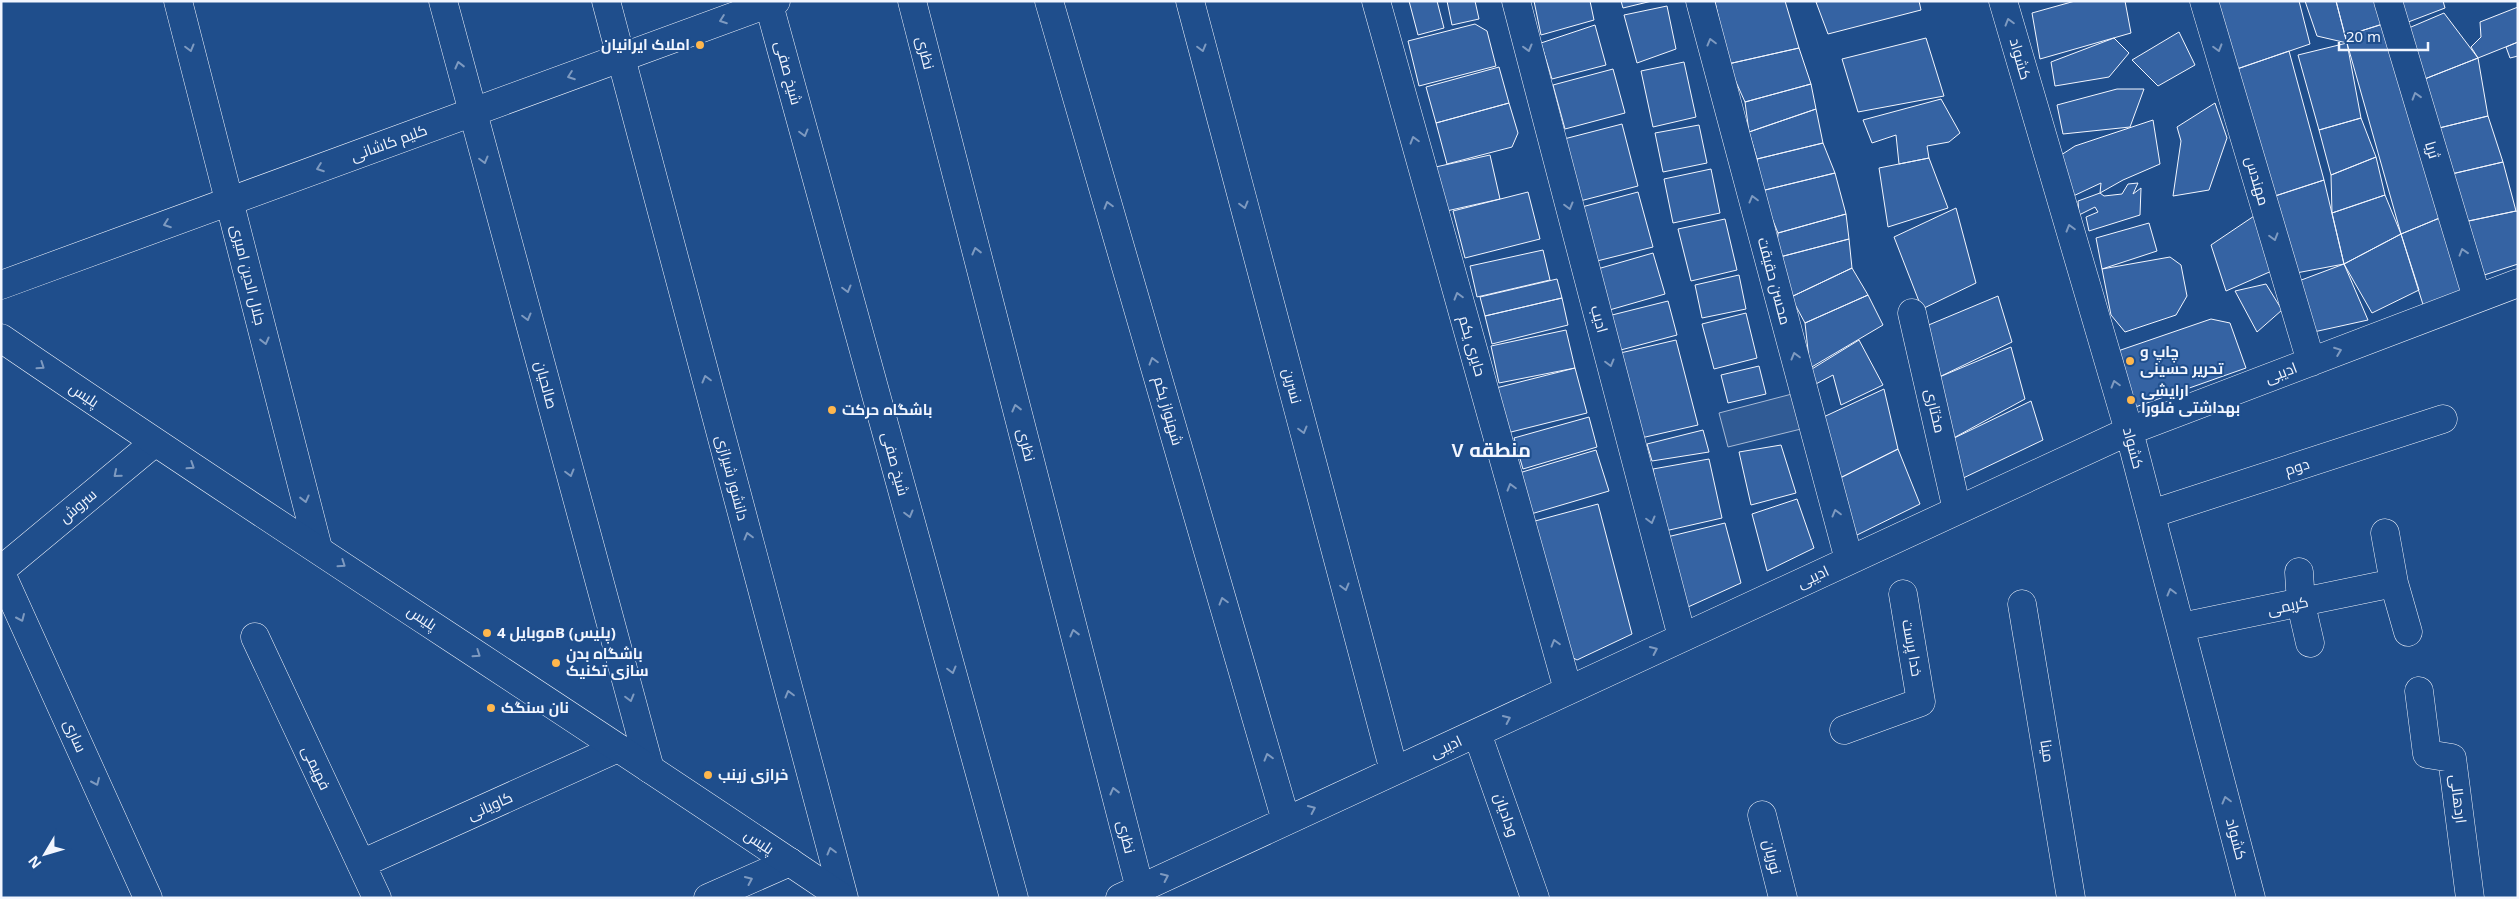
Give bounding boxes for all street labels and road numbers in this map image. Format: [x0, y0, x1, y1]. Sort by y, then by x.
street label: نظری [911, 34, 940, 72]
street label: کشواد [2006, 36, 2036, 82]
street label: شیخ صفی [769, 39, 807, 107]
street label: کلیم کاشانی [348, 119, 430, 166]
street label: ثریا [2421, 139, 2445, 161]
street label: مهندس [2240, 154, 2274, 208]
street label: جلال الدین امیری [226, 222, 271, 327]
street label: محسن حقیقت [1753, 235, 1796, 327]
street label: ادیب [1587, 303, 1613, 335]
street label: حایری یکم [1454, 313, 1491, 379]
street label: ادیبی [2262, 357, 2300, 388]
street label: صالحیان [530, 359, 563, 411]
street label: نسرین [1278, 366, 1307, 406]
street label: شهنواز یکم [1149, 374, 1188, 448]
street label: پلیس [65, 377, 103, 412]
street label: مختاری [1920, 387, 1951, 435]
street label: کشواد [2119, 425, 2149, 471]
street label: نظری [1012, 426, 1041, 464]
street label: شیخ صفی [876, 430, 914, 498]
street label: دانشور شیرازی [711, 433, 754, 523]
street label: دوم [2282, 453, 2312, 480]
street label: سروش [54, 484, 101, 527]
street label: ادیبی [1793, 560, 1832, 593]
street label: کریمی [2266, 591, 2310, 620]
street label: پلیس [403, 600, 441, 635]
street label: خدا پرست [1897, 618, 1928, 678]
street label: ساری [59, 716, 92, 756]
street label: ادیبی [1426, 730, 1465, 763]
street label: مینا [2036, 738, 2060, 764]
street label: فهیمی [297, 742, 336, 793]
street label: اردهالی [2445, 773, 2472, 825]
street label: کاویانی [464, 786, 516, 825]
street label: ودادیان [1489, 790, 1524, 840]
street label: کشواد [2222, 816, 2252, 862]
street label: نظری [1112, 818, 1141, 856]
street label: پلیس [740, 824, 778, 859]
street label: نوریان [1758, 837, 1787, 876]

